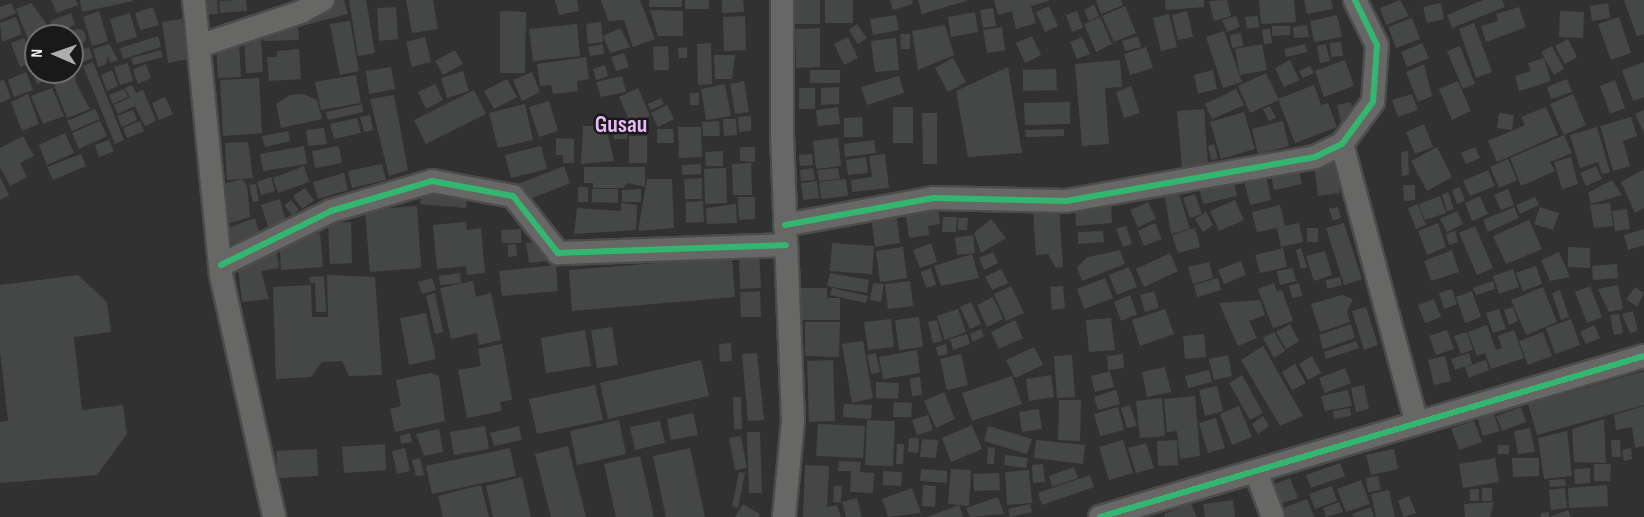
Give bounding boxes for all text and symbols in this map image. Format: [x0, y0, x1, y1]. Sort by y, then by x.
north arrow [24, 24, 84, 84]
text: N [28, 49, 47, 58]
district label: Gusau [595, 111, 647, 139]

